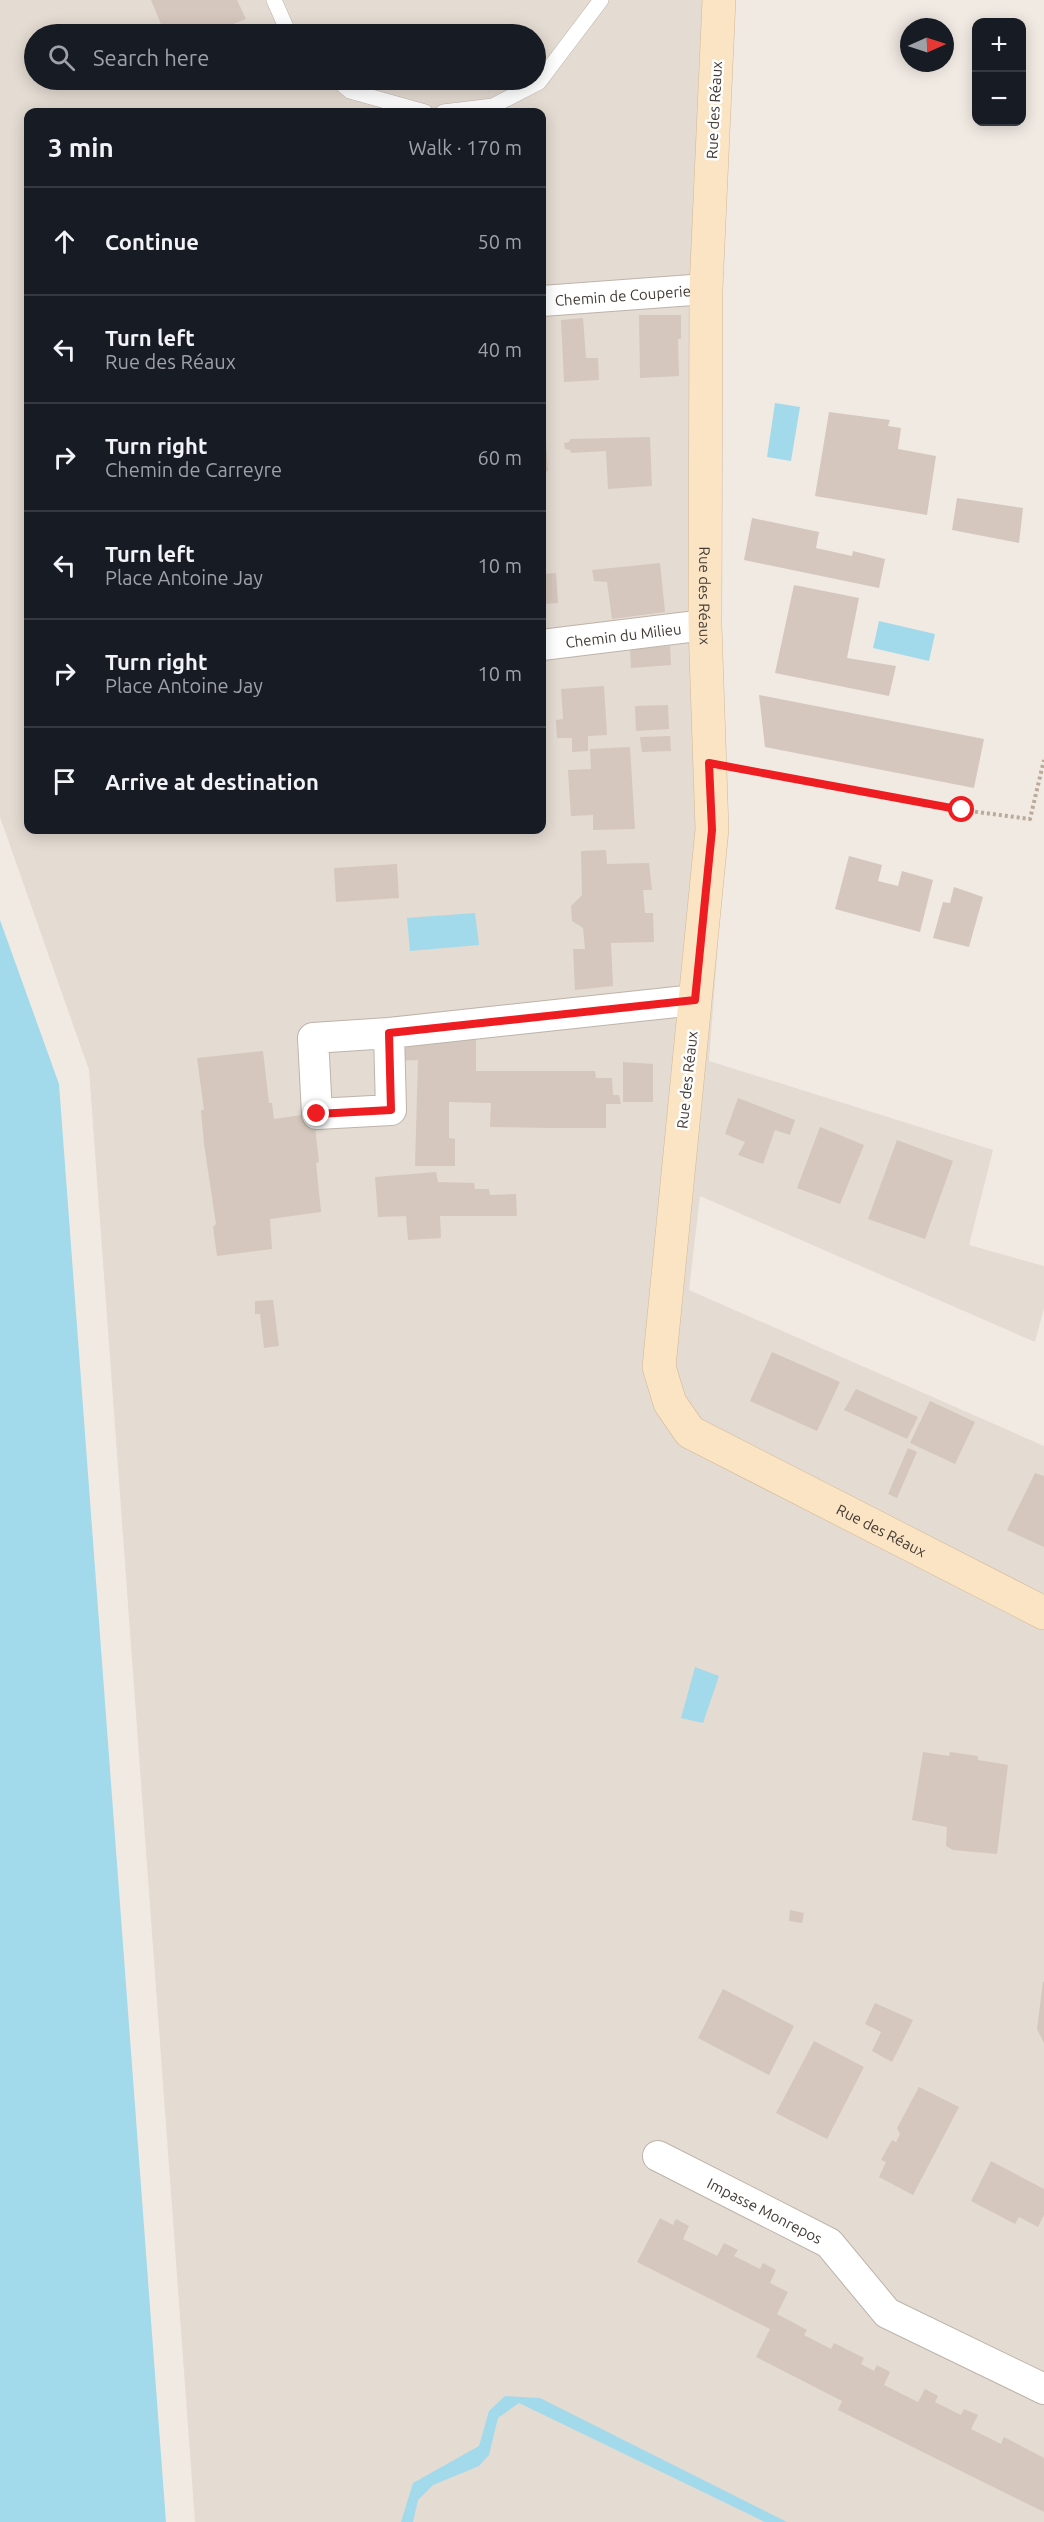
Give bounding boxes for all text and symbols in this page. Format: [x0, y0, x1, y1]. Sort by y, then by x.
north arrow [900, 18, 954, 72]
map controls [972, 18, 1026, 126]
button: + [972, 18, 1026, 72]
search box [24, 24, 546, 90]
icon: search [45, 41, 78, 74]
text: Search here [93, 45, 209, 70]
street label: Rue des Réaux [703, 60, 725, 159]
button: − [972, 72, 1026, 126]
text: 3 min [48, 133, 114, 162]
text: Walk · 170 m [409, 136, 522, 159]
icon: ahead [48, 225, 81, 258]
text: Continue [105, 229, 199, 254]
text: 50 m [478, 230, 522, 253]
street label: Chemin de Couperie [554, 282, 691, 309]
text: Turn left [105, 325, 195, 350]
icon: left [48, 333, 81, 366]
text: 40 m [478, 338, 522, 361]
text: Rue des Réaux [105, 350, 236, 373]
text: Turn right [105, 433, 207, 458]
icon: right [48, 441, 81, 474]
text: 60 m [478, 446, 522, 469]
text: Chemin de Carreyre [105, 458, 282, 481]
text: Turn left [105, 541, 195, 566]
street label: Rue des Réaux [696, 547, 714, 645]
icon: left [48, 549, 81, 582]
text: 10 m [478, 554, 522, 577]
text: Place Antoine Jay [105, 566, 263, 589]
street label: Chemin du Milieu [564, 619, 682, 651]
text: Turn right [105, 649, 207, 674]
icon: right [48, 657, 81, 690]
text: 10 m [478, 662, 522, 685]
text: Place Antoine Jay [105, 674, 263, 697]
icon: arrive [48, 765, 81, 798]
text: Arrive at destination [105, 769, 319, 794]
route start [948, 796, 974, 822]
street label: Rue des Réaux [673, 1030, 701, 1130]
route end [303, 1100, 329, 1126]
street label: Rue des Réaux [834, 1500, 929, 1560]
street label: Impasse Monrepos [705, 2174, 825, 2247]

